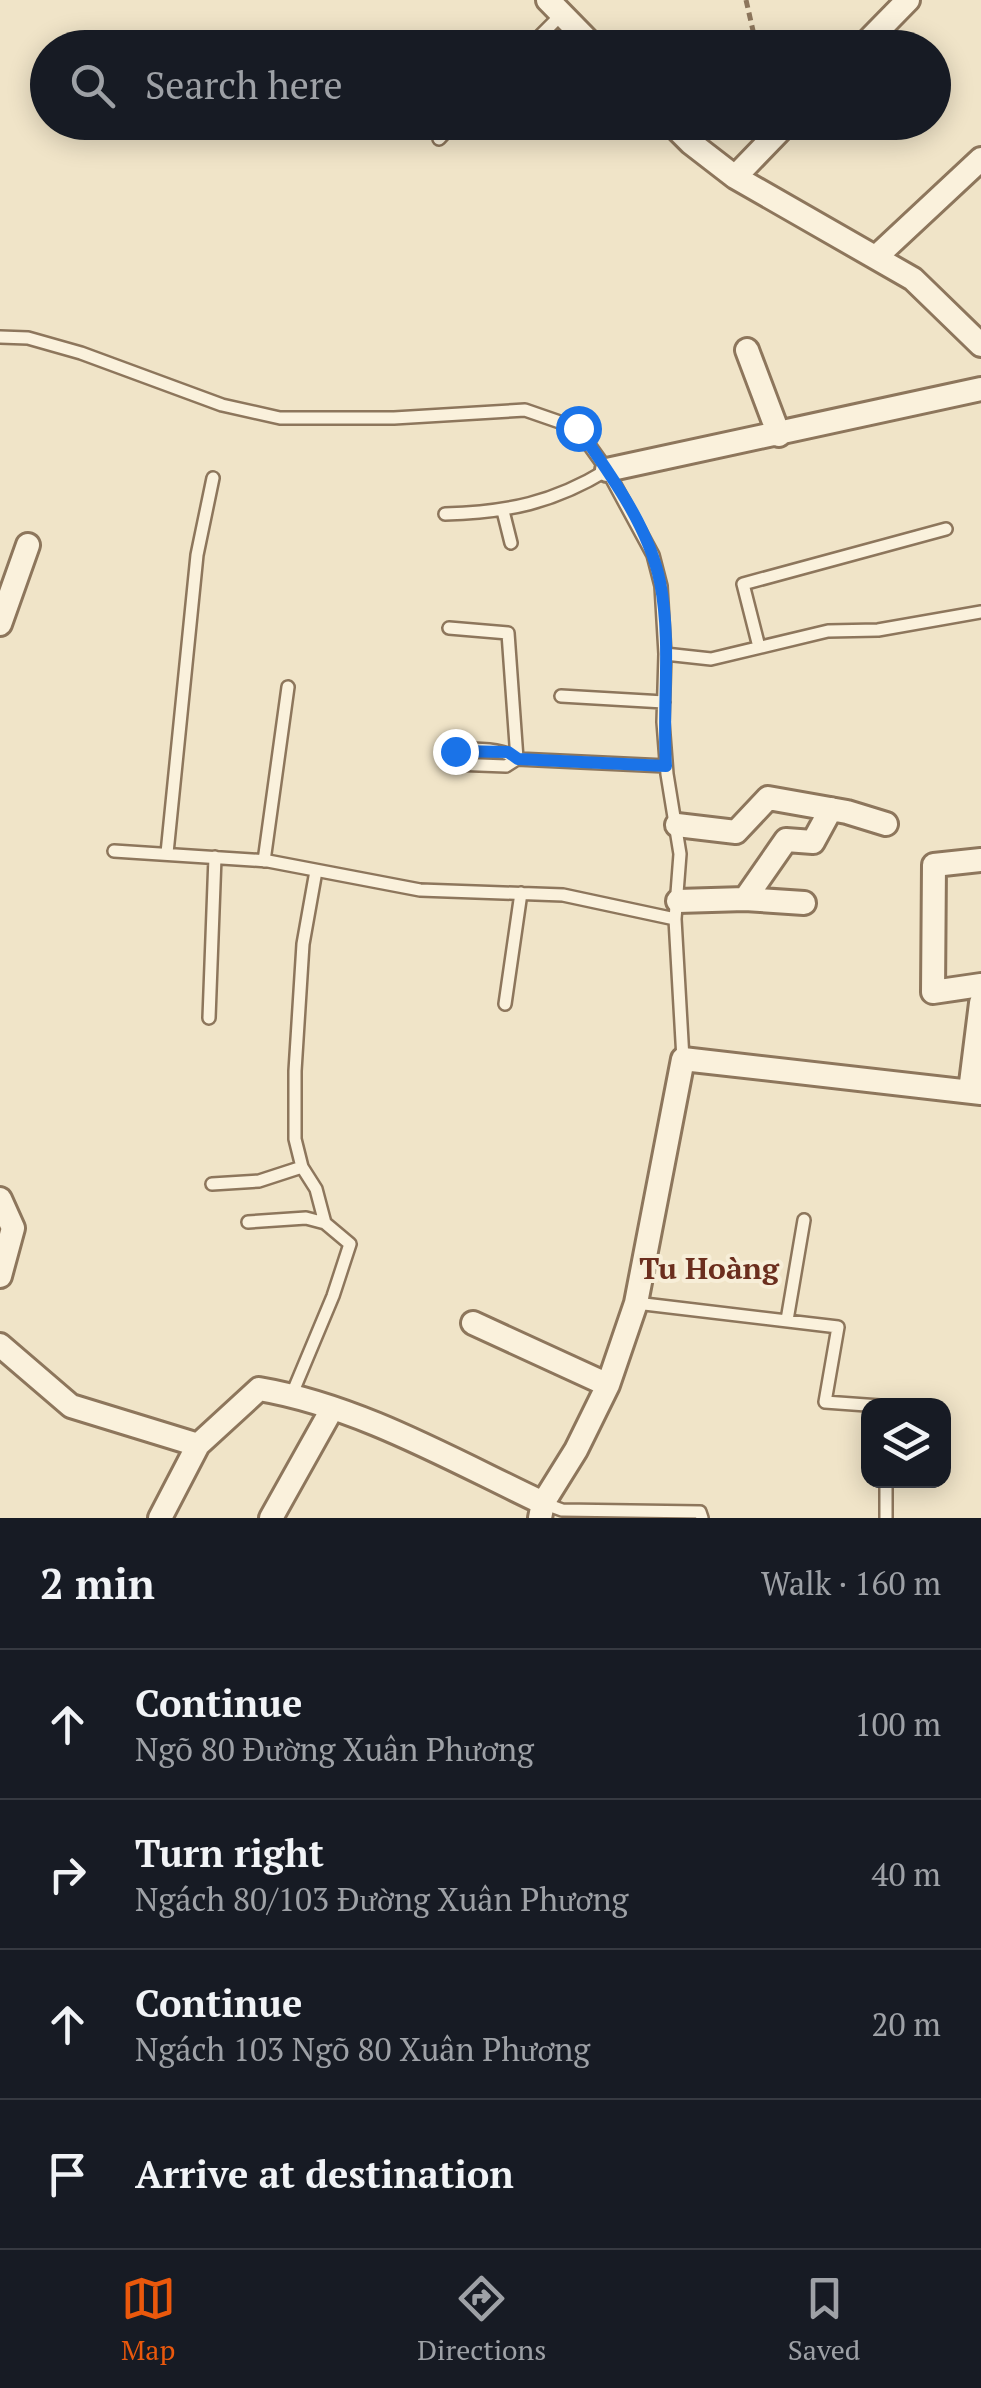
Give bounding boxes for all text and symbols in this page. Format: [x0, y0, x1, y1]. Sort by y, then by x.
search box [30, 30, 951, 140]
icon: search [65, 58, 120, 113]
text: Search here [145, 60, 343, 110]
route start [556, 406, 602, 452]
route end [433, 729, 479, 775]
district label: Tu Hoàng [639, 1248, 780, 1288]
map controls [861, 1398, 951, 1488]
button: layers [861, 1398, 951, 1488]
text: 2 min [40, 1555, 155, 1611]
text: Walk · 160 m [761, 1562, 941, 1604]
text: Continue [135, 1678, 302, 1728]
icon: ahead [40, 1697, 95, 1752]
text: 100 m [854, 1703, 941, 1745]
text: Ngõ 80 Đường Xuân Phương [135, 1728, 534, 1770]
text: Turn right [135, 1828, 324, 1878]
icon: right [40, 1847, 95, 1902]
text: 40 m [871, 1853, 941, 1895]
text: Ngách 80/103 Đường Xuân Phương [135, 1878, 628, 1920]
text: Continue [135, 1978, 302, 2028]
icon: ahead [40, 1997, 95, 2052]
text: 20 m [871, 2003, 941, 2045]
text: Ngách 103 Ngõ 80 Xuân Phương [135, 2028, 590, 2070]
icon: arrive [40, 2147, 95, 2202]
text: Arrive at destination [135, 2149, 514, 2199]
tab: Map [121, 2271, 176, 2368]
tab: Directions [417, 2271, 546, 2368]
tab: Saved [788, 2271, 860, 2368]

